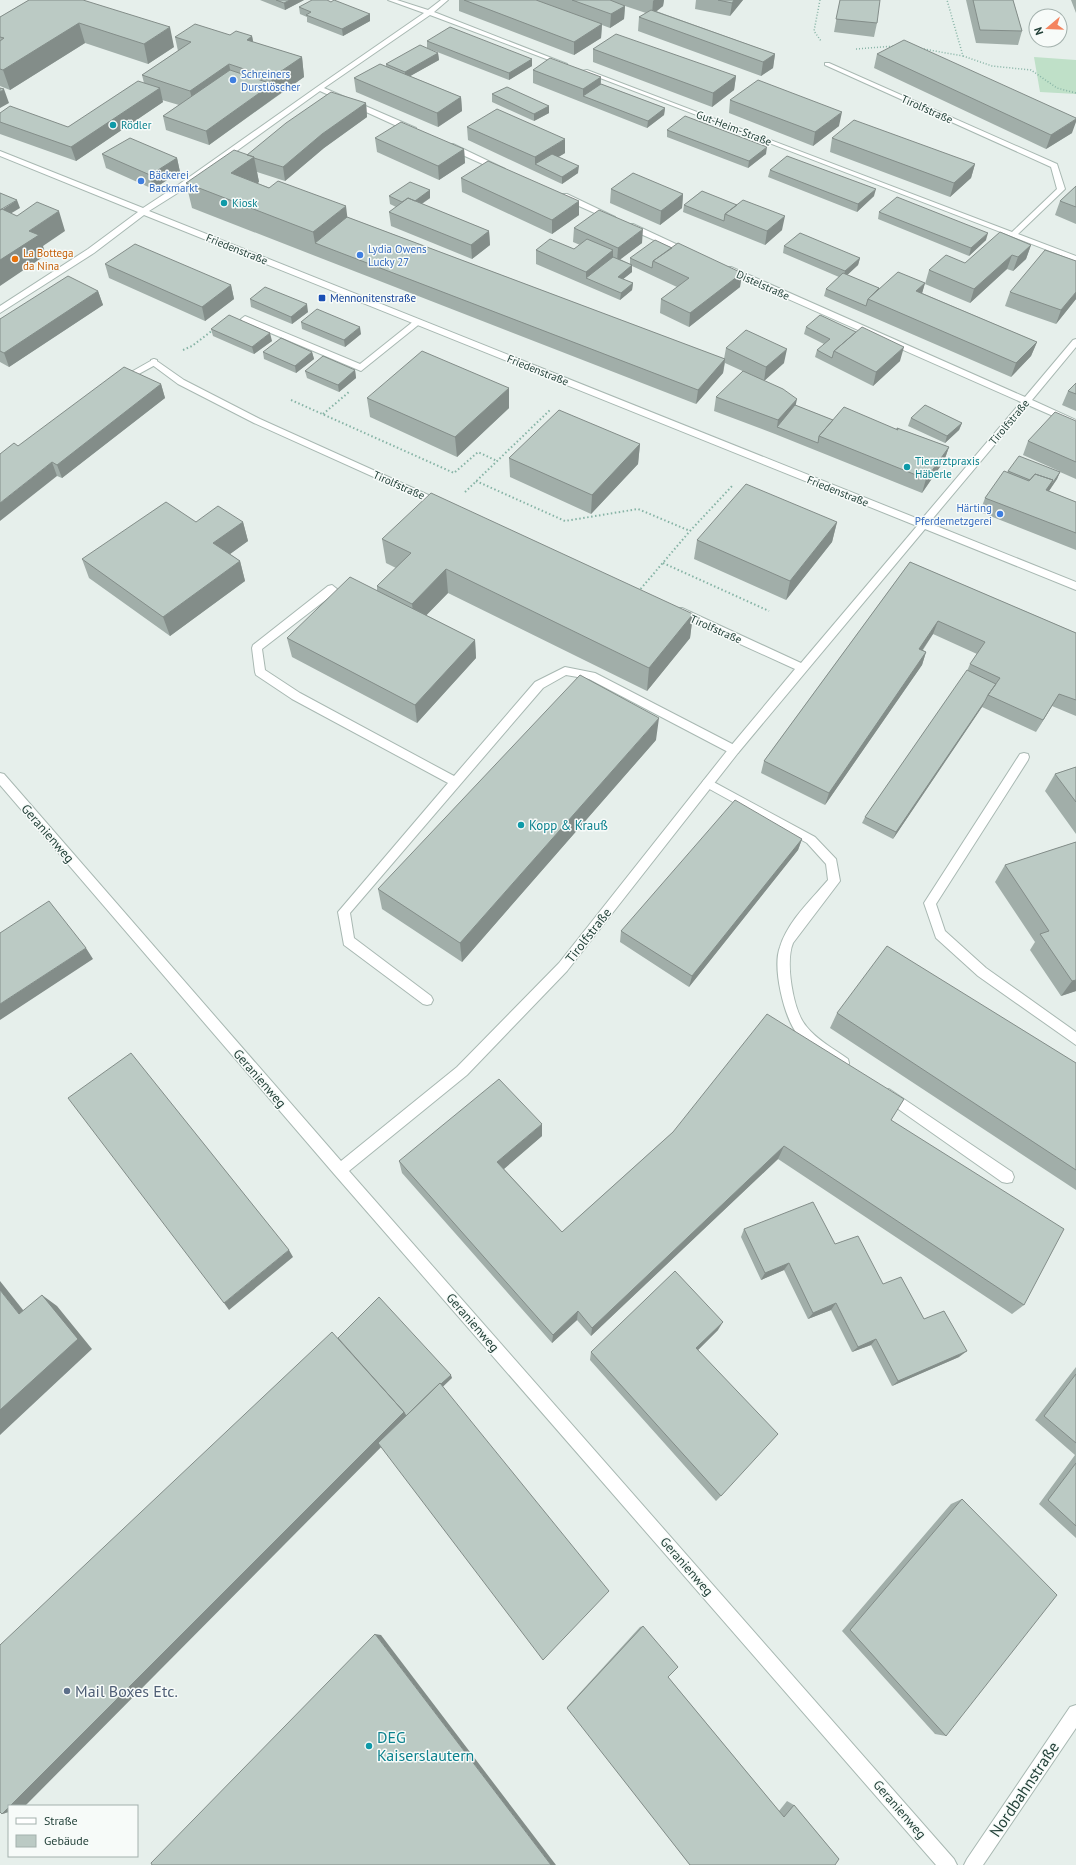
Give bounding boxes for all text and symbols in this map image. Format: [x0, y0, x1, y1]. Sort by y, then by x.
north arrow [1028, 8, 1068, 48]
text: N [1031, 26, 1046, 37]
place label: Schreiners Durstlöscher [241, 67, 301, 94]
marker: Schreiners Durstlöscher [228, 75, 238, 85]
street label: Tirolfstraße [899, 91, 955, 127]
street label: Gut-Heim-Straße [694, 107, 774, 149]
place label: Rödler [121, 118, 152, 132]
marker: Rödler [108, 120, 118, 130]
place label: Bäckerei Backmarkt [149, 168, 199, 195]
marker: Bäckerei Backmarkt [136, 176, 146, 186]
place label: Kiosk [232, 196, 258, 210]
marker: Kiosk [219, 198, 229, 208]
street label: Friedenstraße [204, 230, 270, 268]
place label: Lydia Owens Lucky 27 [368, 242, 427, 269]
place label: La Bottega da Nina [23, 246, 73, 273]
marker: Lydia Owens Lucky 27 [355, 250, 365, 260]
marker: La Bottega da Nina [10, 254, 20, 264]
street label: Distelstraße [734, 267, 792, 303]
place label: Mennonitenstraße [330, 291, 416, 305]
marker: Mennonitenstraße [317, 293, 327, 303]
street label: Friedenstraße [505, 351, 571, 389]
street label: Tirolfstraße [986, 396, 1032, 448]
place label: Tierarztpraxis Häberle [915, 454, 980, 481]
marker: Tierarztpraxis Häberle [902, 462, 912, 472]
street label: Tirolfstraße [371, 467, 427, 503]
street label: Friedenstraße [805, 472, 871, 510]
place label: Härting Pferdemetzgerei [915, 501, 992, 528]
marker: Härting Pferdemetzgerei [995, 509, 1005, 519]
street label: Tirolfstraße [688, 611, 744, 647]
street label: Geranienweg [17, 800, 78, 866]
place label: Kopp & Krauß [529, 817, 608, 834]
marker: Kopp & Krauß [516, 820, 526, 830]
street label: Tirolfstraße [562, 904, 615, 966]
street label: Geranienweg [229, 1045, 290, 1111]
street label: Geranienweg [442, 1289, 503, 1355]
street label: Geranienweg [656, 1533, 717, 1599]
place label: Mail Boxes Etc. [75, 1681, 178, 1701]
marker: Mail Boxes Etc. [62, 1686, 72, 1696]
place label: DEG Kaiserslautern [377, 1727, 474, 1765]
street label: Nordbahnstraße [985, 1738, 1063, 1840]
marker: DEG Kaiserslautern [364, 1741, 374, 1751]
street label: Geranienweg [869, 1776, 930, 1842]
legend [8, 1805, 138, 1857]
text: Straße [44, 1813, 78, 1828]
text: Gebäude [44, 1833, 89, 1848]

